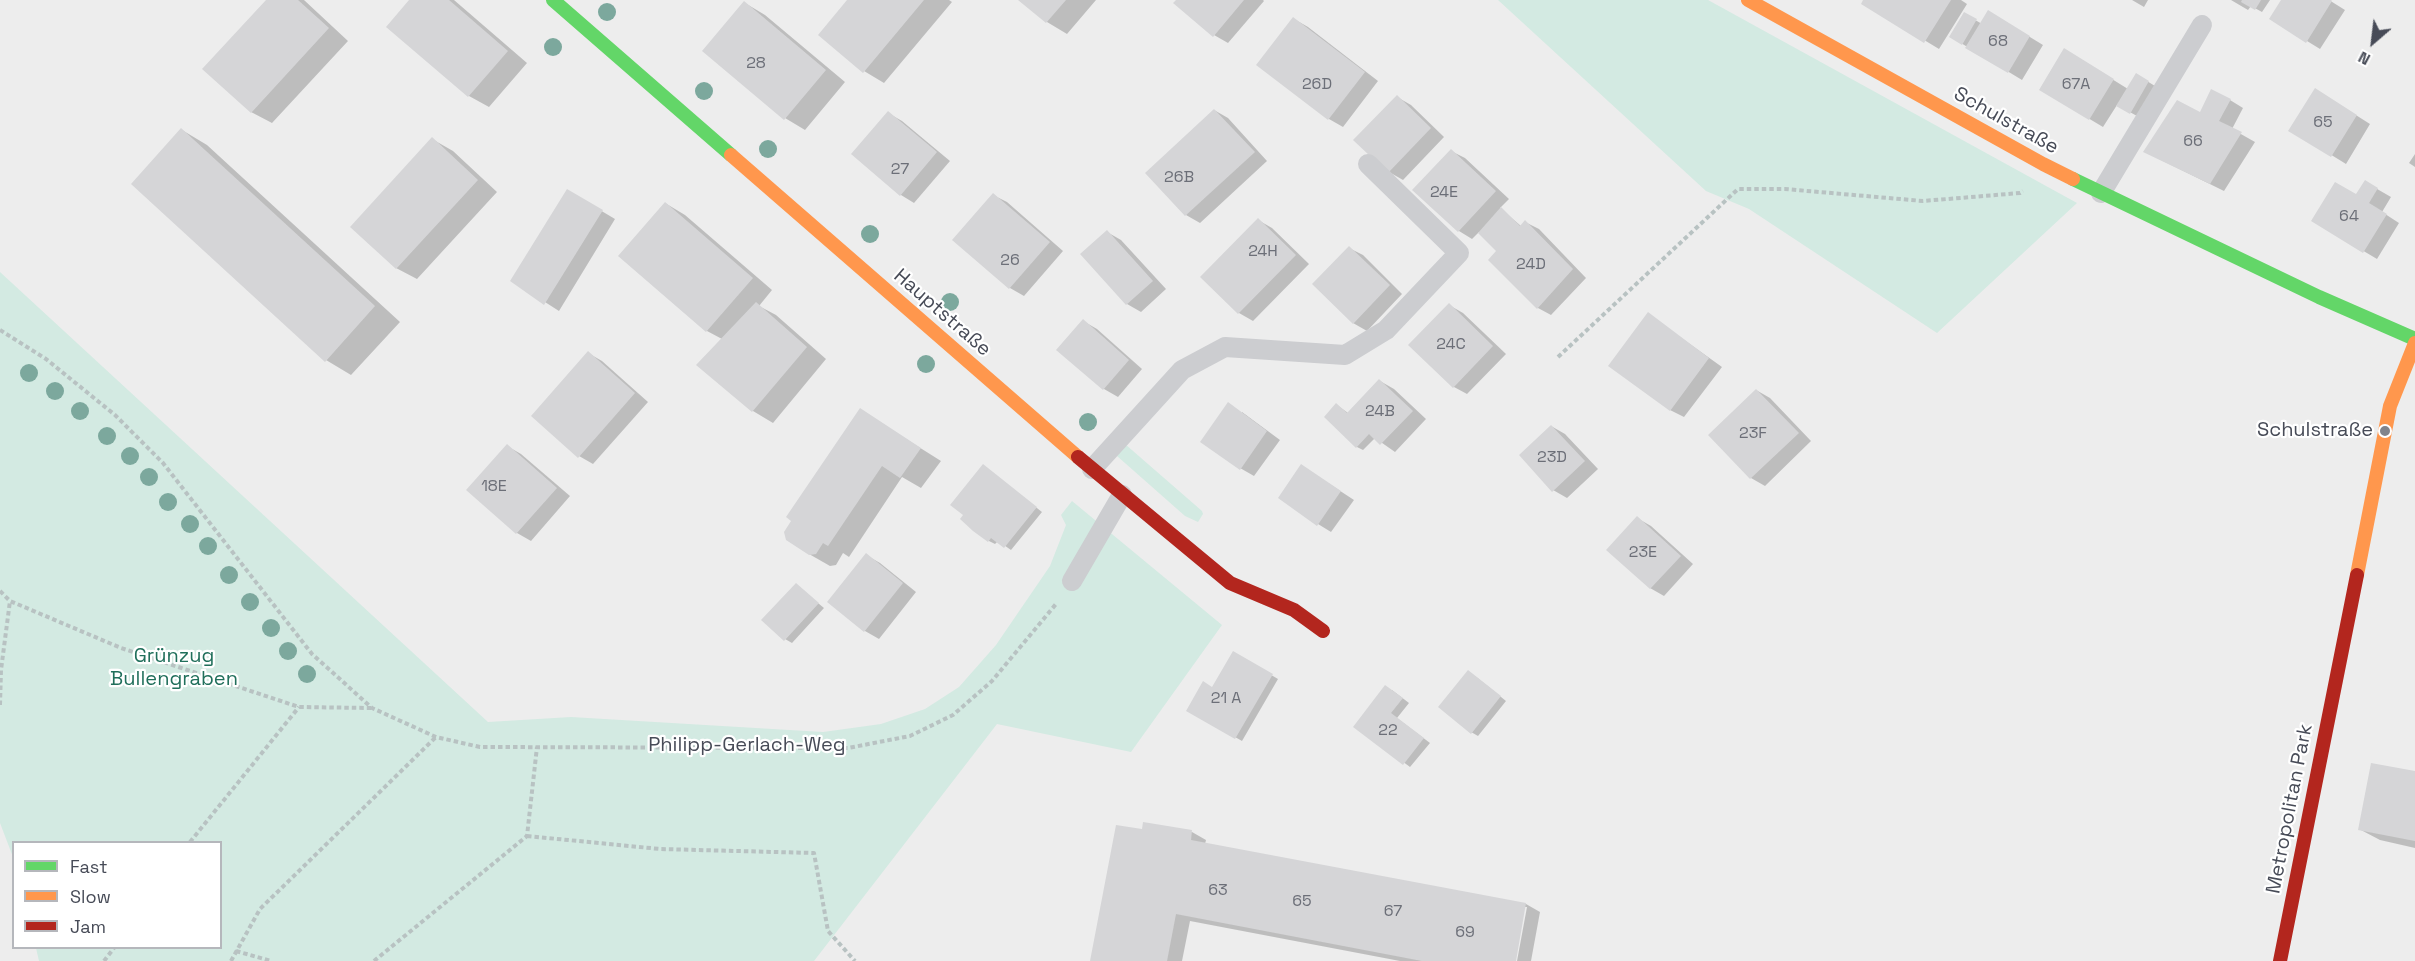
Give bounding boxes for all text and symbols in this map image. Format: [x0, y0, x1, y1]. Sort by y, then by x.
north arrow [2343, 12, 2403, 72]
house number: 68 [1988, 32, 2008, 52]
text: N [2355, 47, 2374, 70]
house number: 28 [746, 54, 766, 74]
house number: 26D [1302, 75, 1332, 95]
house number: 67A [2062, 75, 2090, 95]
street label: Schulstraße [1949, 82, 2063, 160]
house number: 65 [2313, 113, 2333, 133]
house number: 66 [2183, 132, 2203, 152]
house number: 27 [891, 160, 909, 180]
house number: 26B [1164, 168, 1194, 188]
house number: 24E [1430, 183, 1458, 203]
house number: 64 [2339, 207, 2359, 227]
house number: 24H [1248, 242, 1278, 262]
house number: 26 [1000, 251, 1020, 271]
house number: 24D [1516, 255, 1546, 275]
street label: Hauptstraße [889, 264, 995, 362]
house number: 24C [1436, 335, 1466, 355]
house number: 24B [1365, 402, 1395, 422]
place label: Schulstraße [2257, 419, 2373, 443]
house number: 23F [1739, 424, 1767, 444]
marker: Schulstraße [2378, 424, 2392, 438]
house number: 23D [1537, 448, 1567, 468]
house number: 18E [481, 477, 507, 497]
house number: 23E [1629, 543, 1657, 563]
park label: Grünzug Bullengraben [110, 645, 238, 692]
house number: 21 A [1211, 689, 1241, 709]
house number: 22 [1378, 721, 1398, 741]
street label: Metropolitan Park [2262, 722, 2318, 896]
street label: Philipp-Gerlach-Weg [648, 734, 846, 758]
legend [12, 841, 222, 949]
text: Fast [70, 855, 107, 878]
house number: 63 [1208, 881, 1228, 901]
text: Slow [70, 885, 111, 908]
house number: 65 [1292, 892, 1312, 912]
house number: 67 [1384, 902, 1402, 922]
text: Jam [70, 915, 106, 938]
house number: 69 [1455, 923, 1475, 943]

